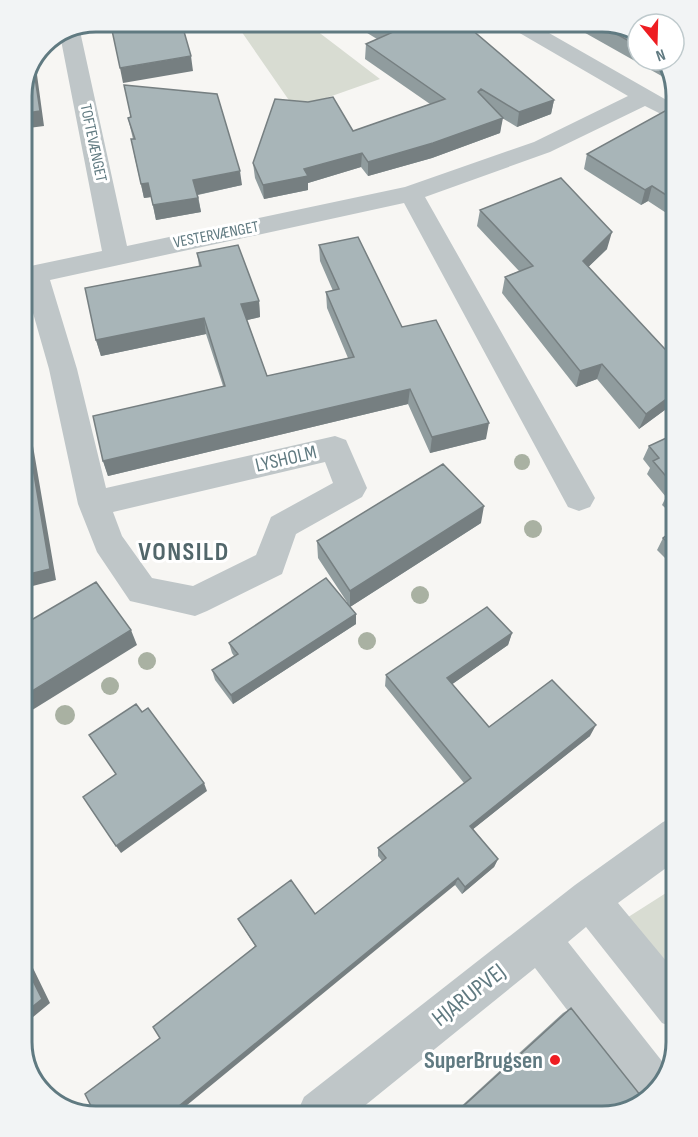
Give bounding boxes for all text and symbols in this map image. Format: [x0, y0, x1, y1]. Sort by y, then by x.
north arrow [626, 12, 686, 72]
text: N [653, 44, 668, 65]
street label: TOFTEVÆNGET [75, 102, 111, 184]
street label: VESTERVÆNGET [172, 217, 261, 253]
street label: LYSHOLM [253, 440, 319, 478]
district label: VONSILD [138, 537, 230, 568]
street label: HJARUPVEJ [426, 957, 512, 1033]
place label: SuperBrugsen [424, 1046, 543, 1075]
marker: SuperBrugsen [548, 1053, 562, 1067]

